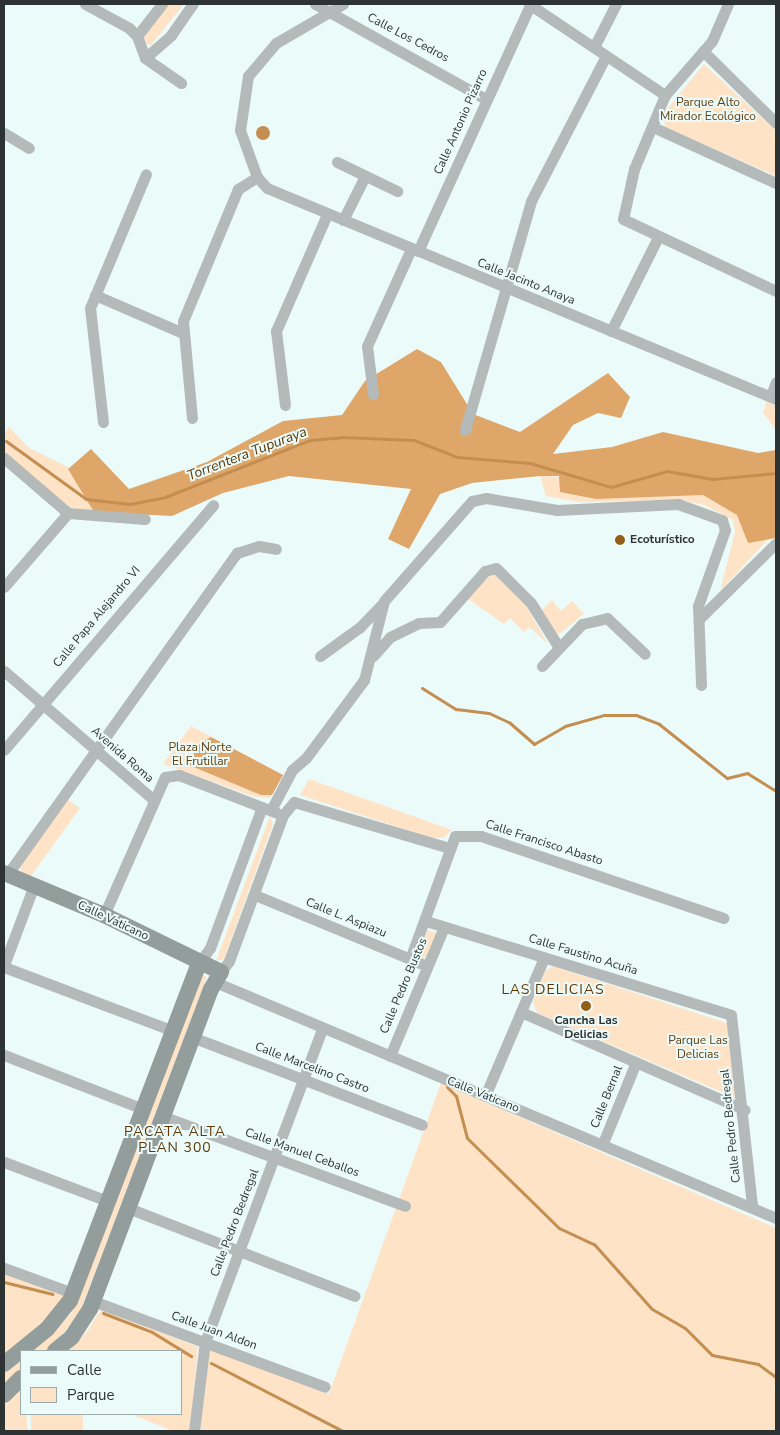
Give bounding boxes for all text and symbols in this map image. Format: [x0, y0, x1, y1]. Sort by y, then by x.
street label: Calle Los Cedros [365, 10, 451, 66]
street label: Calle Antonio Pizarro [431, 67, 491, 177]
park label: Parque Alto Mirador Ecológico [660, 96, 756, 124]
street label: Calle Jacinto Anaya [475, 256, 577, 308]
water label: Torrentera Tupuraya [185, 423, 309, 485]
place label: Ecoturístico [630, 533, 695, 547]
marker: Ecoturístico [614, 534, 626, 546]
street label: Calle Papa Alejandro VI [50, 563, 144, 671]
street label: Avenida Roma [88, 724, 156, 786]
park label: Plaza Norte El Frutillar [168, 741, 232, 769]
street label: Calle Francisco Abasto [483, 817, 605, 869]
street label: Calle L. Aspiazu [303, 895, 389, 941]
street label: Calle Vaticano [75, 898, 151, 944]
street label: Calle Faustino Acuña [527, 932, 639, 978]
street label: Calle Pedro Bustos [377, 936, 431, 1036]
district label: LAS DELICIAS [500, 982, 606, 998]
marker: Cancha Las Delicias [580, 1000, 592, 1012]
place label: Cancha Las Delicias [554, 1014, 618, 1042]
park label: Parque Las Delicias [668, 1034, 728, 1062]
street label: Calle Marcelino Castro [253, 1040, 371, 1096]
street label: Calle Bernal [588, 1064, 626, 1130]
street label: Calle Pedro Bedregal [718, 1068, 744, 1184]
street label: Calle Vaticano [445, 1074, 521, 1116]
district label: PACATA ALTA PLAN 300 [123, 1124, 227, 1156]
street label: Calle Manuel Ceballos [243, 1126, 361, 1180]
street label: Calle Pedro Bedregal [208, 1167, 262, 1279]
street label: Calle Juan Aldon [169, 1309, 259, 1353]
legend [20, 1350, 182, 1415]
text: Calle [67, 1360, 102, 1380]
text: Parque [67, 1385, 115, 1405]

